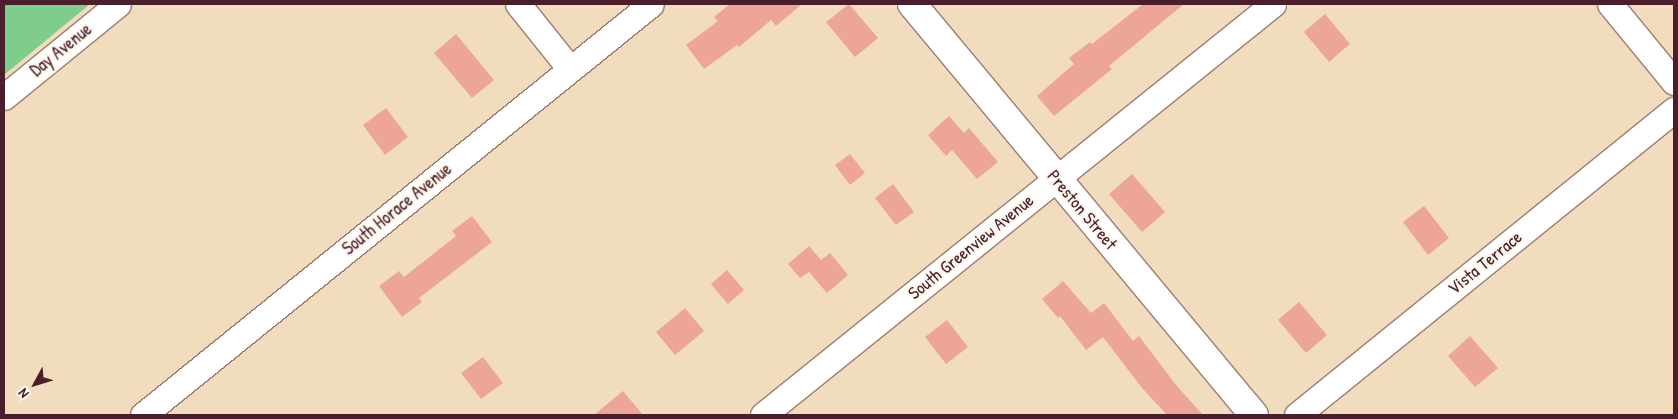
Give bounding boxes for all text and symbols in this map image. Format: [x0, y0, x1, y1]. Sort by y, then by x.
street label: Day Avenue [26, 19, 96, 81]
street label: South Horace Avenue [338, 158, 456, 260]
street label: Preston Street [1042, 166, 1122, 254]
street label: South Greenview Avenue [904, 190, 1038, 304]
street label: Vista Terrace [1444, 227, 1526, 299]
north arrow [10, 359, 60, 409]
text: N [13, 385, 33, 403]

